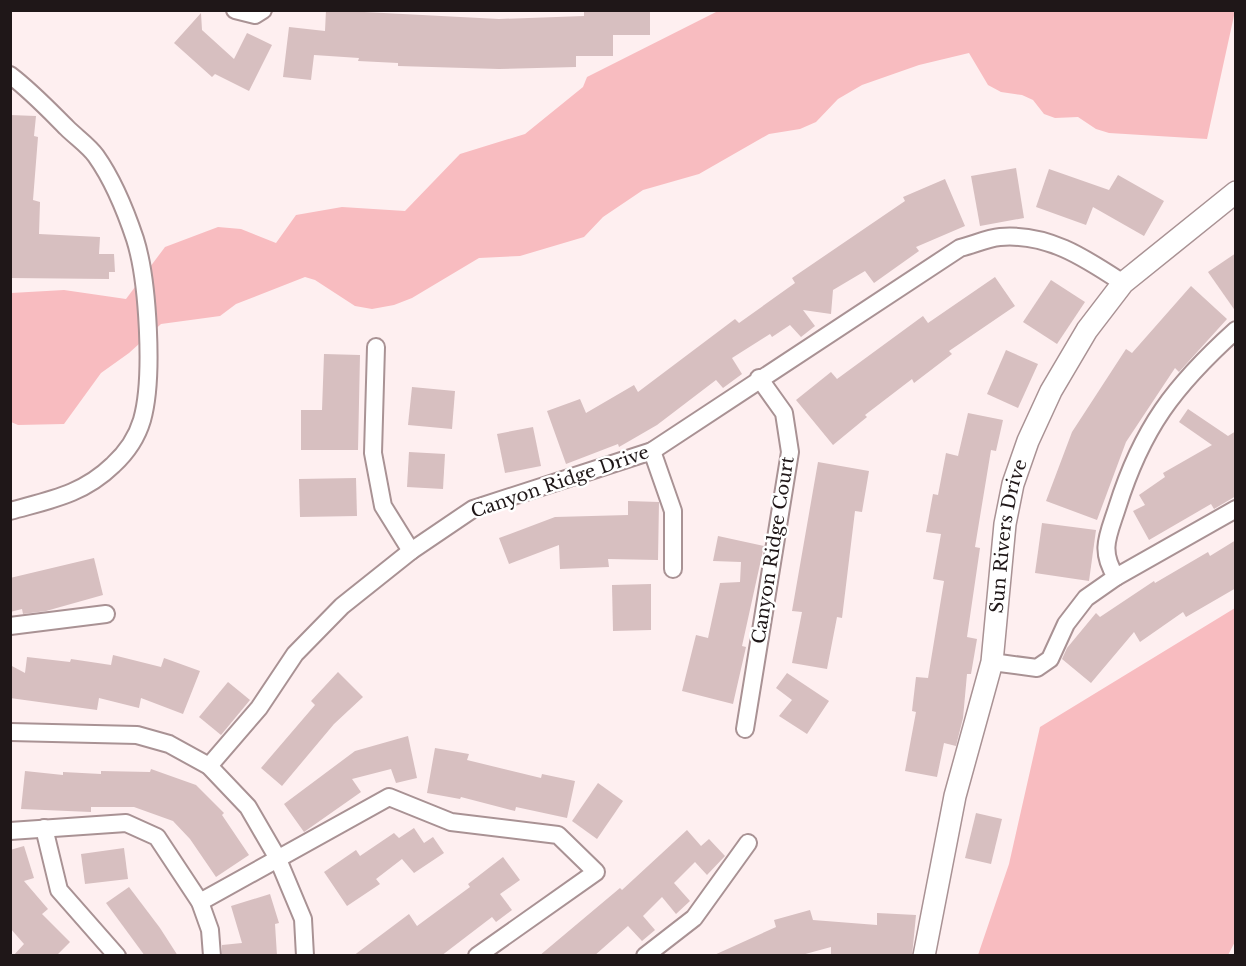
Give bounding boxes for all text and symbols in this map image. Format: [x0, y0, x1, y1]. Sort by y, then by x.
street label: Canyon Ridge Drive [468, 441, 652, 523]
street label: Canyon Ridge Court [747, 455, 799, 645]
street label: Sun Rivers Drive [986, 456, 1032, 614]

